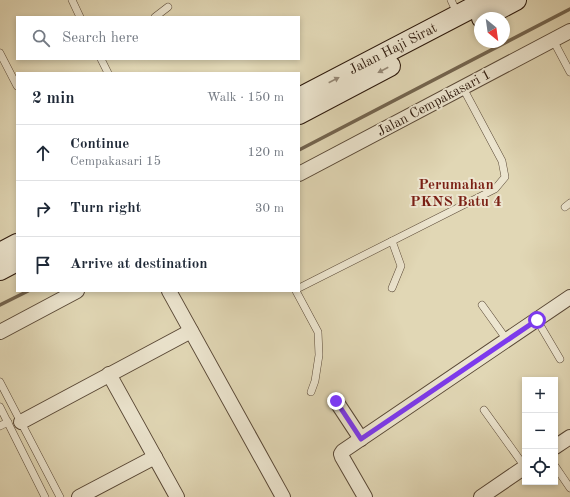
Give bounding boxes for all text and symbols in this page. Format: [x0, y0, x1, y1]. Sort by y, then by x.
north arrow [474, 12, 510, 48]
search box [16, 16, 300, 60]
street label: Jalan Haji Sirat [347, 21, 439, 77]
icon: search [30, 27, 52, 49]
text: Search here [62, 31, 139, 46]
one-way arrow [378, 66, 389, 73]
street label: Jalan Cempakasari 1 [375, 67, 493, 139]
one-way arrow [328, 77, 339, 83]
text: 2 min [32, 90, 75, 107]
text: Walk · 150 m [207, 91, 284, 104]
text: Continue [70, 137, 129, 152]
icon: ahead [32, 142, 54, 164]
text: 120 m [247, 146, 284, 159]
text: Cempakasari 15 [70, 155, 161, 168]
district label: Perumahan PKNS Batu 4 [410, 178, 502, 210]
icon: right [32, 198, 54, 220]
text: Turn right [70, 201, 141, 216]
text: 30 m [255, 202, 284, 215]
icon: arrive [32, 254, 54, 276]
text: Arrive at destination [70, 257, 208, 272]
route start [528, 311, 546, 329]
map controls [522, 377, 558, 485]
button: + [522, 377, 558, 413]
route end [327, 392, 345, 410]
button: − [522, 413, 558, 449]
button: locate [522, 449, 558, 485]

